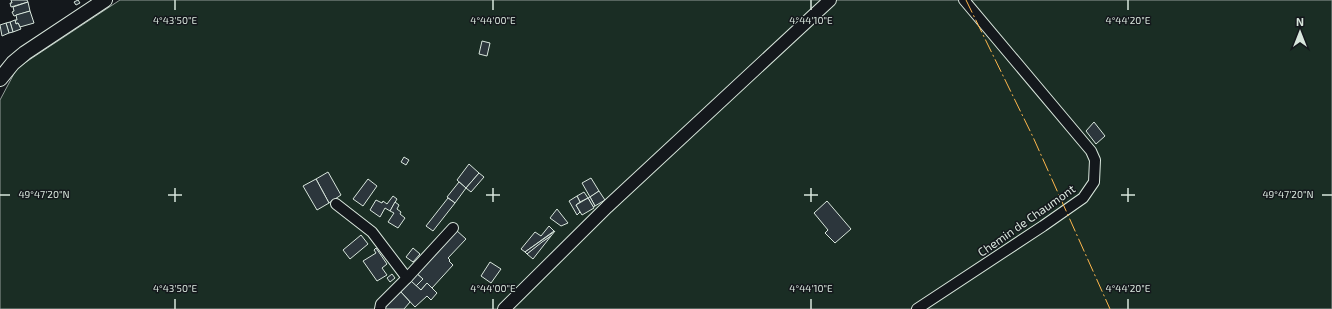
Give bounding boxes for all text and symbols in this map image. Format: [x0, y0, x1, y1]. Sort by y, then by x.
north arrow [1280, 12, 1320, 52]
text: 4°43'50"E [153, 14, 197, 26]
text: 4°44'00"E [470, 14, 516, 26]
text: 4°44'10"E [789, 14, 833, 26]
text: 4°44'20"E [1106, 14, 1151, 26]
text: N [1296, 15, 1304, 28]
street label: Chemin de Chaumont [975, 181, 1078, 259]
text: 49°47'20"N [18, 188, 70, 200]
text: 49°47'20"N [1262, 188, 1314, 200]
text: 4°43'50"E [153, 282, 197, 294]
text: 4°44'00"E [470, 282, 516, 294]
text: 4°44'10"E [789, 282, 833, 294]
text: 4°44'20"E [1106, 282, 1151, 294]

